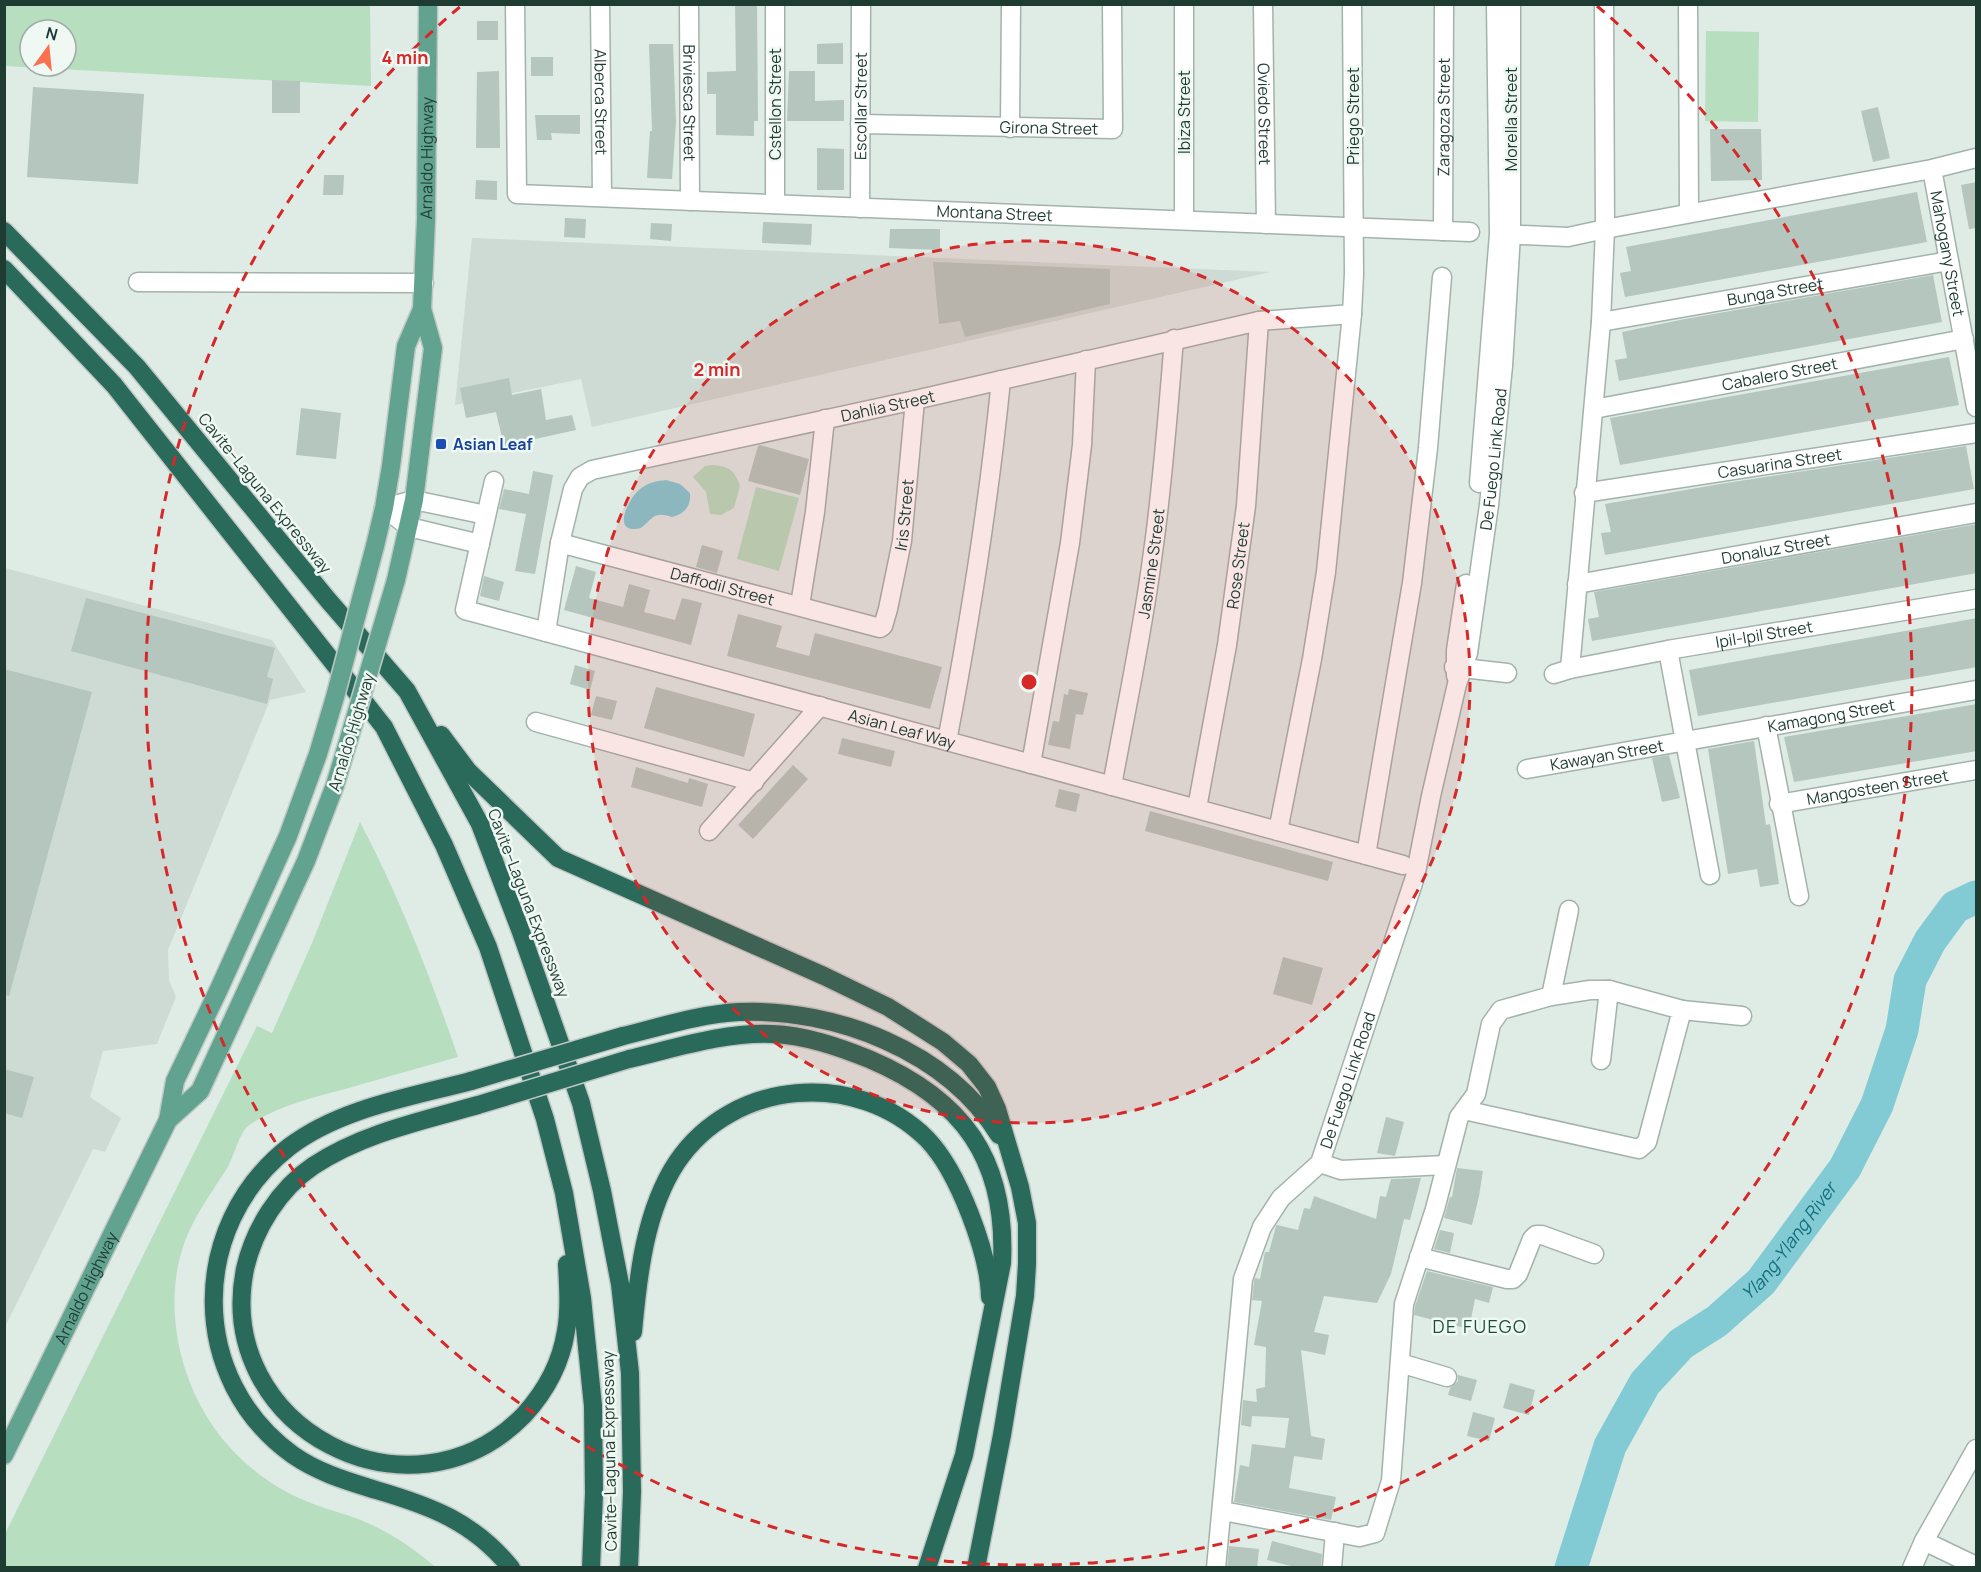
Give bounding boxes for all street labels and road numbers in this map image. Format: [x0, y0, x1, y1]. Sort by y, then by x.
street label: Briviesca Street [678, 44, 701, 162]
street label: Cstellon Street [764, 48, 786, 160]
street label: Alberca Street [589, 49, 613, 155]
street label: Escollar Street [849, 52, 872, 160]
street label: Zaragoza Street [1432, 58, 1455, 176]
street label: Oviedo Street [1253, 63, 1276, 165]
street label: Priego Street [1342, 67, 1364, 165]
street label: Morella Street [1500, 67, 1522, 171]
street label: Ibiza Street [1173, 70, 1195, 154]
street label: Arnaldo Highway [415, 96, 438, 219]
street label: Girona Street [999, 116, 1099, 140]
street label: Mahogany Street [1925, 189, 1970, 318]
street label: Montana Street [936, 200, 1053, 226]
street label: Bunga Street [1725, 272, 1825, 311]
street label: Cabalero Street [1720, 352, 1839, 396]
street label: Dahlia Street [839, 385, 937, 427]
street label: De Fuego Link Road [1475, 387, 1512, 532]
street label: Cavite–Laguna Expressway [193, 408, 337, 578]
street label: Casuarina Street [1716, 443, 1843, 483]
street label: Iris Street [889, 478, 919, 553]
street label: Jasmine Street [1132, 507, 1170, 620]
street label: Rose Street [1221, 521, 1255, 610]
street label: Donaluz Street [1719, 528, 1832, 569]
street label: Daffodil Street [668, 562, 777, 610]
street label: Ipil-Ipil Street [1714, 615, 1814, 653]
street label: Arnaldo Highway [323, 670, 380, 794]
street label: Kamagong Street [1766, 693, 1897, 737]
street label: Asian Leaf Way [846, 704, 959, 754]
street label: Kawayan Street [1548, 734, 1665, 776]
street label: Mangosteen Street [1805, 764, 1950, 810]
street label: Cavite–Laguna Expressway [483, 805, 575, 1001]
street label: De Fuego Link Road [1315, 1009, 1380, 1151]
street label: Arnaldo Highway [49, 1228, 123, 1348]
street label: Cavite–Laguna Expressway [596, 1350, 622, 1552]

